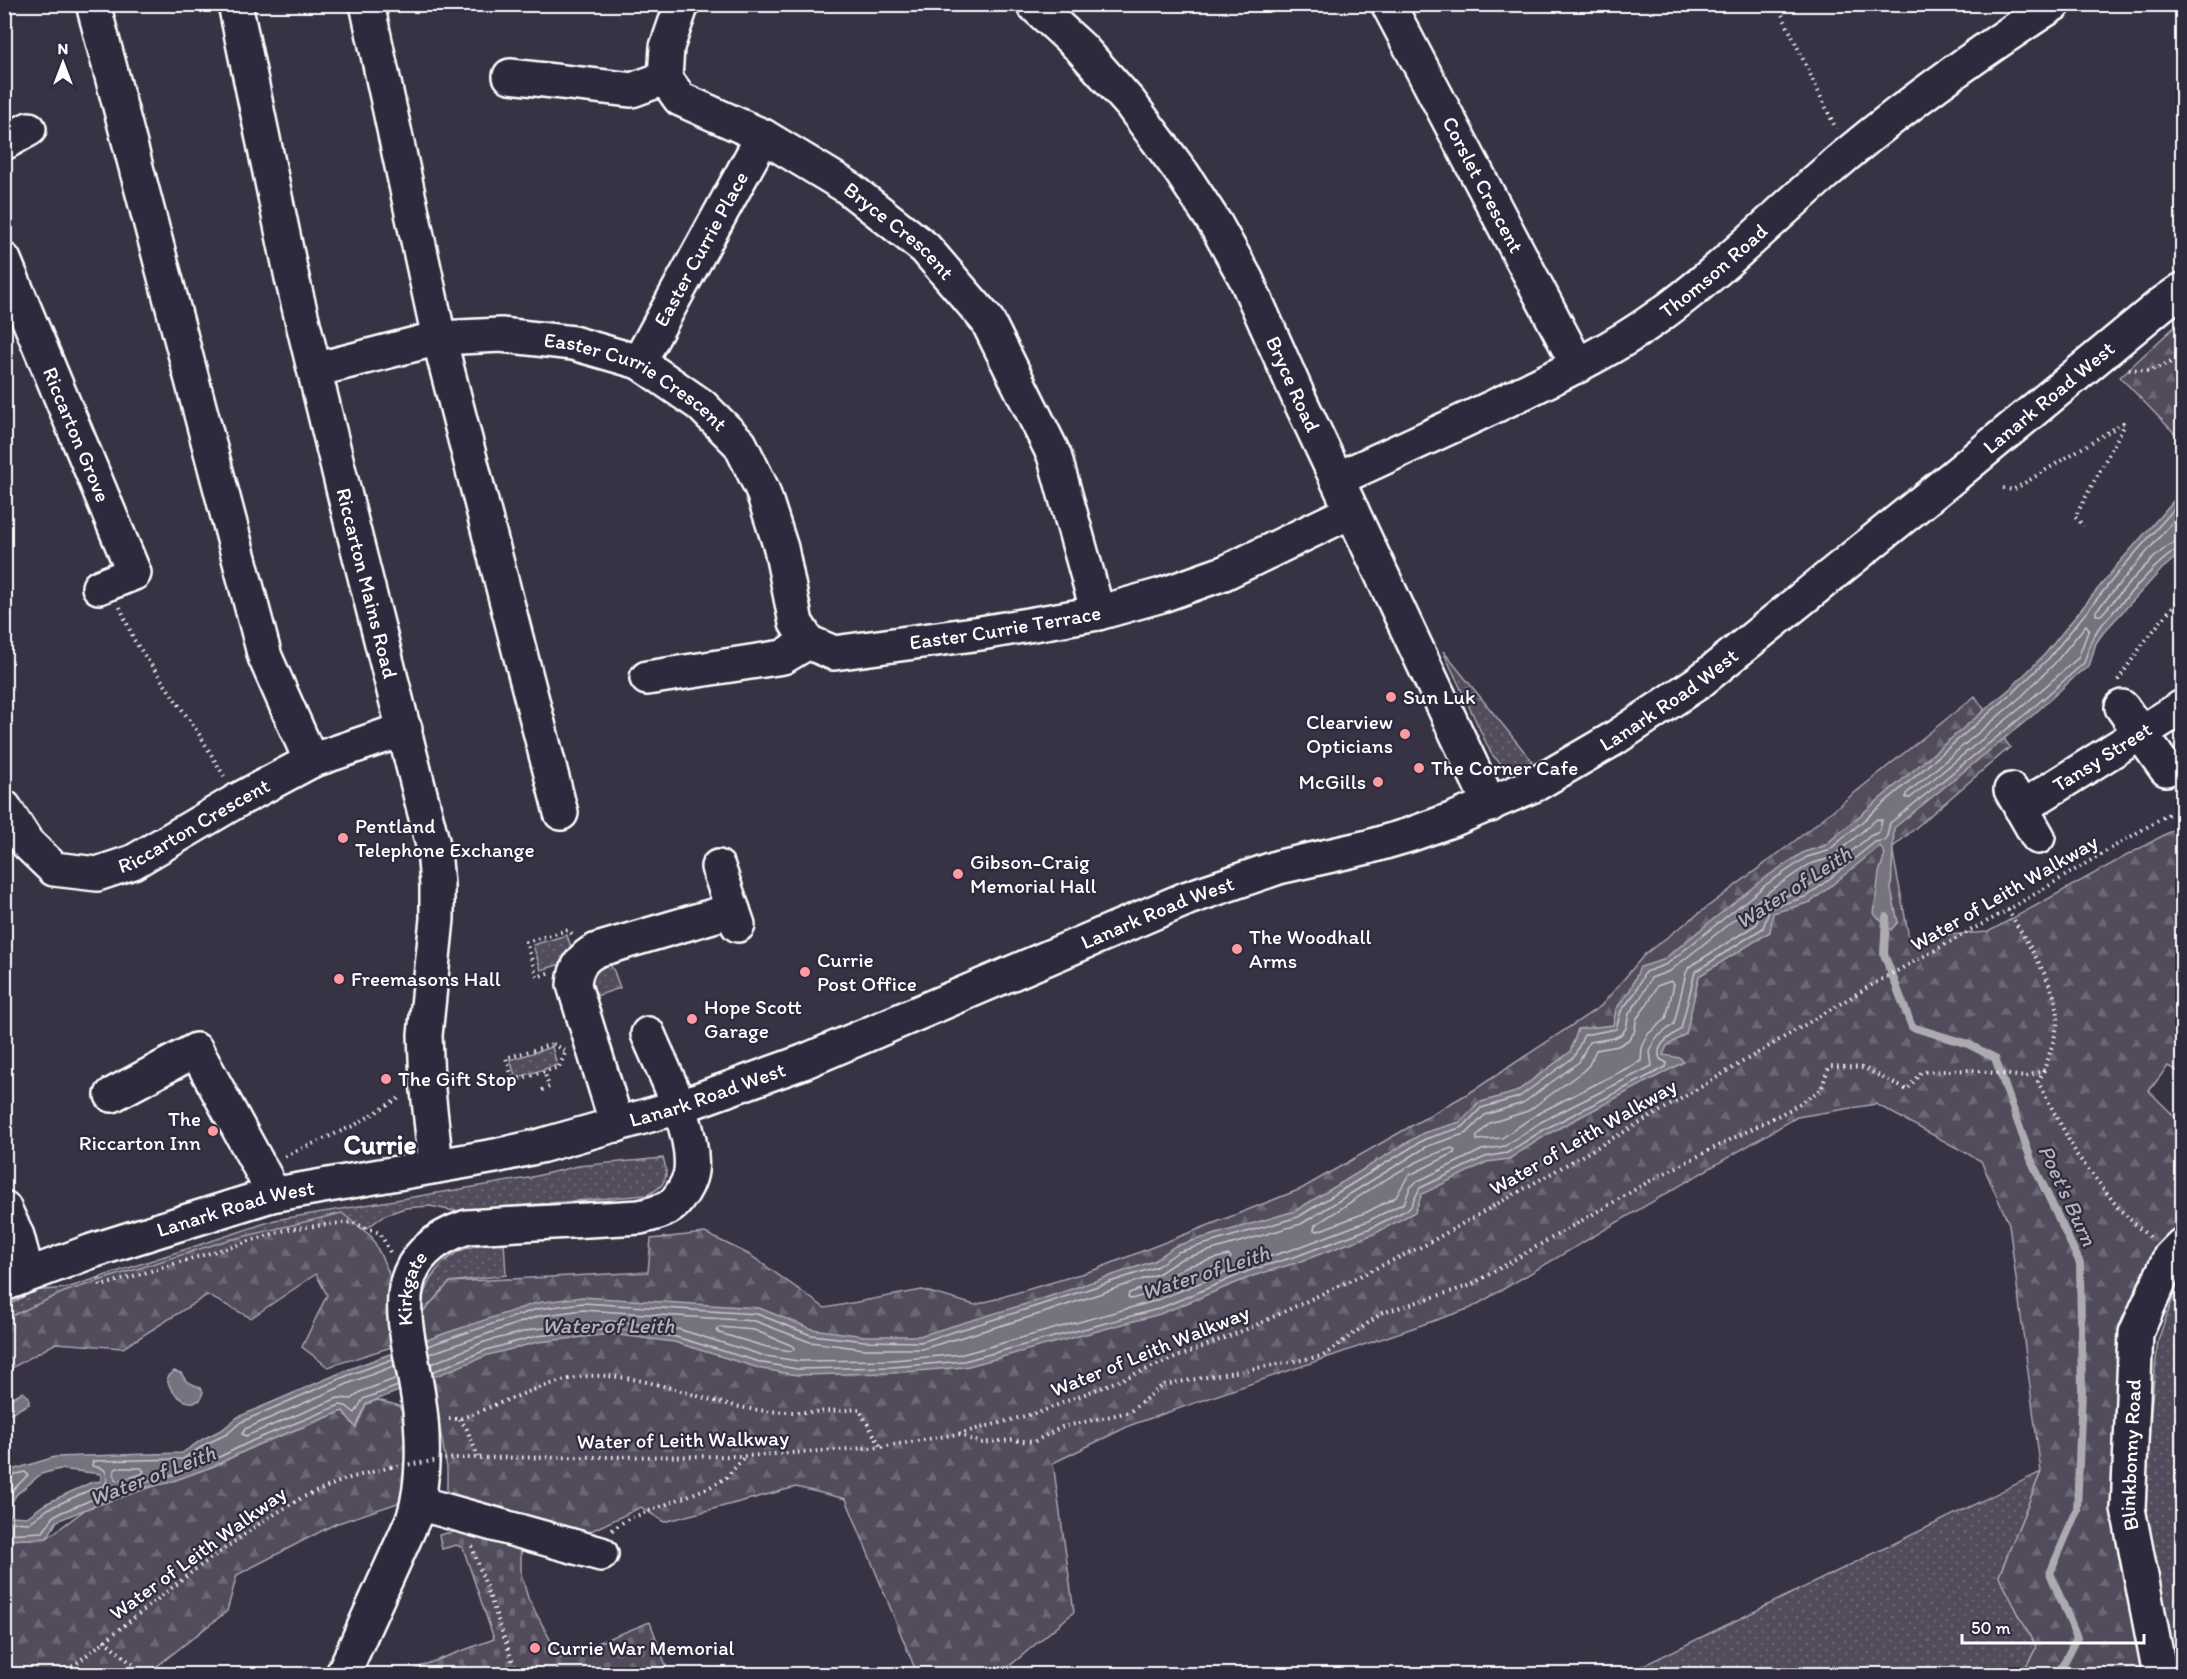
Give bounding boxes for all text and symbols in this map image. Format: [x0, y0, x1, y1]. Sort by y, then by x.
north arrow [33, 33, 93, 93]
text: N [58, 39, 68, 58]
street label: Corslet Crescent [1437, 112, 1529, 257]
street label: Easter Currie Place [648, 167, 753, 331]
street label: Bryce Crescent [839, 176, 960, 285]
street label: Thomson Road [1654, 218, 1772, 323]
street label: Easter Currie Crescent [543, 327, 733, 436]
street label: Bryce Road [1261, 332, 1326, 436]
street label: Lanark Road West [1978, 335, 2119, 459]
street label: Riccarton Grove [38, 363, 116, 506]
street label: Riccarton Mains Road [331, 485, 403, 681]
street label: Easter Currie Terrace [908, 600, 1103, 655]
street label: Lanark Road West [1595, 643, 1743, 756]
place label: Sun Luk [1403, 684, 1476, 709]
marker: Sun Luk [1384, 690, 1398, 704]
place label: Clearview Opticians [1306, 709, 1393, 758]
street label: Tansy Street [2048, 716, 2156, 797]
marker: Clearview Opticians [1398, 727, 1412, 741]
place label: The Corner Cafe [1431, 755, 1578, 780]
marker: The Corner Cafe [1412, 761, 1426, 775]
place label: McGills [1299, 769, 1366, 794]
street label: Riccarton Crescent [115, 772, 274, 878]
marker: McGills [1371, 775, 1385, 789]
place label: Pentland Telephone Exchange [355, 813, 535, 862]
street label: Water of Leith Walkway [1906, 829, 2102, 956]
marker: Pentland Telephone Exchange [336, 831, 350, 845]
water label: Water of Leith [1730, 840, 1857, 935]
place label: Gibson-Craig Memorial Hall [970, 849, 1097, 898]
marker: Gibson-Craig Memorial Hall [951, 867, 965, 881]
street label: Lanark Road West [1077, 870, 1237, 954]
place label: The Woodhall Arms [1249, 924, 1371, 973]
marker: The Woodhall Arms [1230, 942, 1244, 956]
place label: Currie Post Office [817, 947, 917, 996]
marker: Currie Post Office [798, 965, 812, 979]
place label: Freemasons Hall [351, 966, 501, 991]
marker: Freemasons Hall [332, 972, 346, 986]
place label: Hope Scott Garage [704, 994, 802, 1043]
marker: Hope Scott Garage [685, 1012, 699, 1026]
street label: Lanark Road West [626, 1056, 789, 1132]
place label: The Gift Stop [398, 1066, 517, 1091]
marker: The Gift Stop [379, 1072, 393, 1086]
street label: Water of Leith Walkway [1485, 1073, 1681, 1200]
place label: The Riccarton Inn [79, 1106, 201, 1155]
marker: The Riccarton Inn [206, 1124, 220, 1138]
district label: Currie [344, 1128, 416, 1161]
water label: Poet's Burn [2032, 1140, 2103, 1251]
street label: Lanark Road West [153, 1175, 317, 1242]
water label: Water of Leith [1138, 1239, 1273, 1306]
street label: Kirkgate [392, 1245, 432, 1327]
street label: Water of Leith Walkway [1047, 1299, 1253, 1402]
water label: Water of Leith [542, 1312, 675, 1339]
street label: Blinkbonny Road [2115, 1379, 2146, 1533]
street label: Water of Leith Walkway [577, 1425, 789, 1454]
water label: Water of Leith [85, 1439, 220, 1512]
street label: Water of Leith Walkway [105, 1480, 291, 1625]
scale bar [1962, 1607, 2144, 1645]
text: 50 m [1971, 1617, 2011, 1639]
place label: Currie War Memorial [547, 1635, 734, 1660]
marker: Currie War Memorial [528, 1641, 542, 1655]

